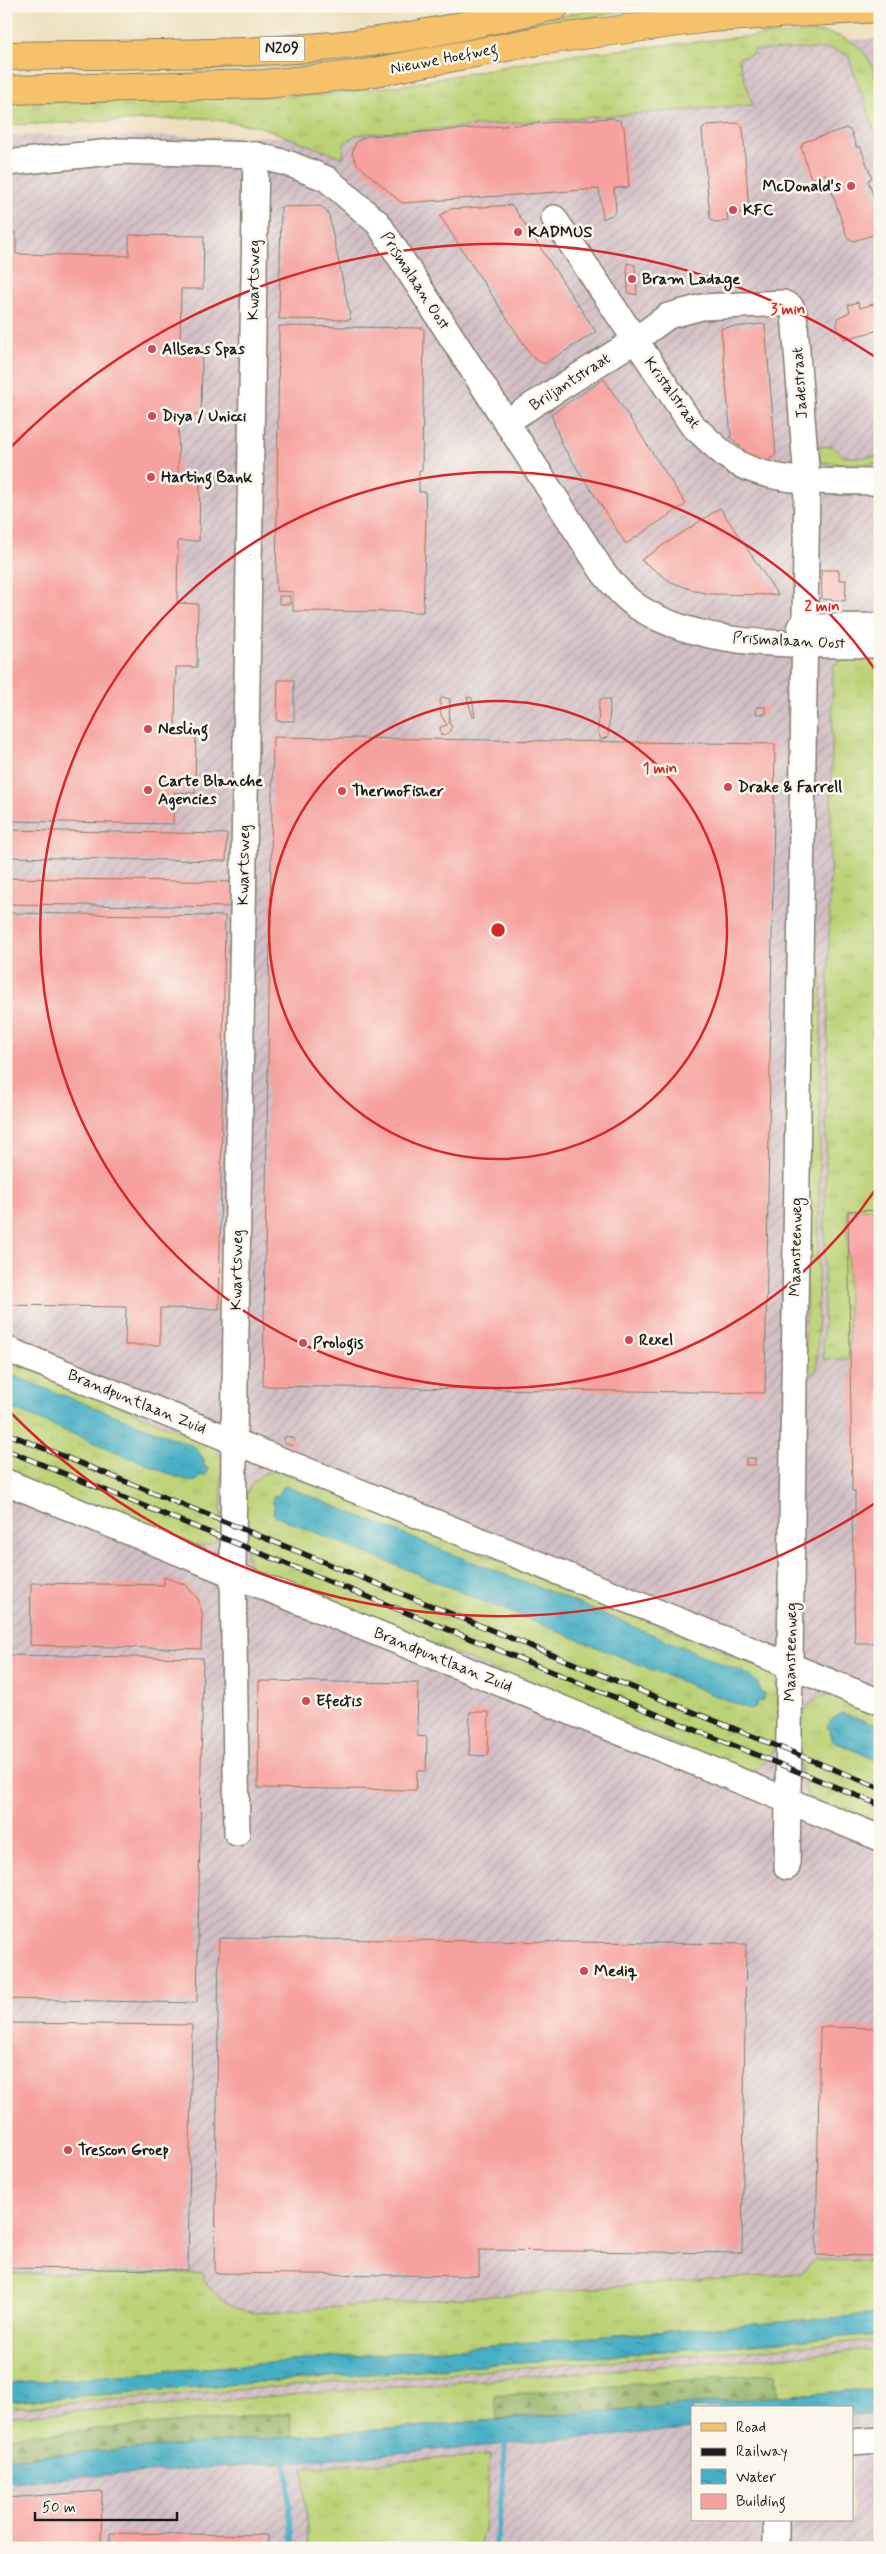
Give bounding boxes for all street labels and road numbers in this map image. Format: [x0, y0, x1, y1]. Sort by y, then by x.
road number: N209 [260, 36, 304, 62]
street label: Nieuwe Hoefweg [388, 38, 500, 81]
street label: Prismalaan Oost [375, 228, 455, 334]
street label: Kwartsweg [243, 239, 265, 321]
street label: Jadestraat [787, 346, 813, 420]
street label: Briljantstraat [526, 348, 614, 416]
street label: Kristalstraat [639, 353, 705, 433]
street label: Prismalaan Oost [732, 628, 846, 654]
street label: Kwartsweg [233, 824, 255, 906]
street label: Maansteenweg [785, 1197, 808, 1297]
street label: Kwartsweg [226, 1229, 248, 1311]
street label: Brandpuntlaan Zuid [65, 1365, 209, 1439]
street label: Maansteenweg [780, 1602, 803, 1702]
street label: Brandpuntlaan Zuid [371, 1623, 515, 1697]

